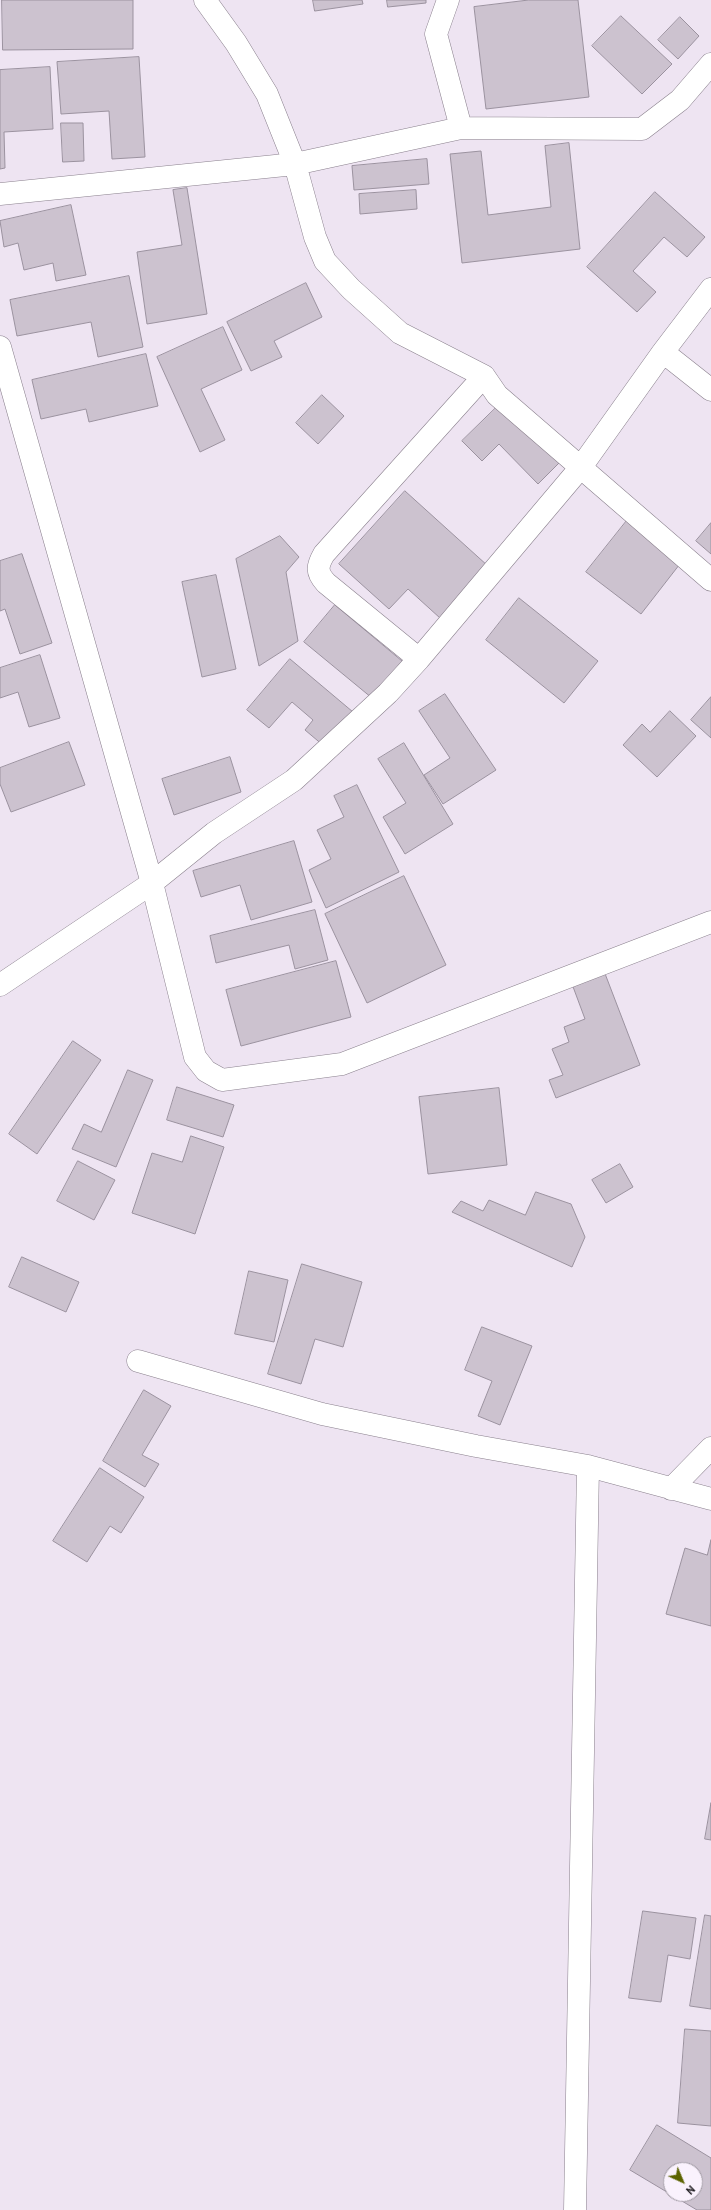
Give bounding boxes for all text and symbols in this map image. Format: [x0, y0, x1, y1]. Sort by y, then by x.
north arrow [663, 2162, 703, 2202]
text: N [683, 2182, 698, 2197]

